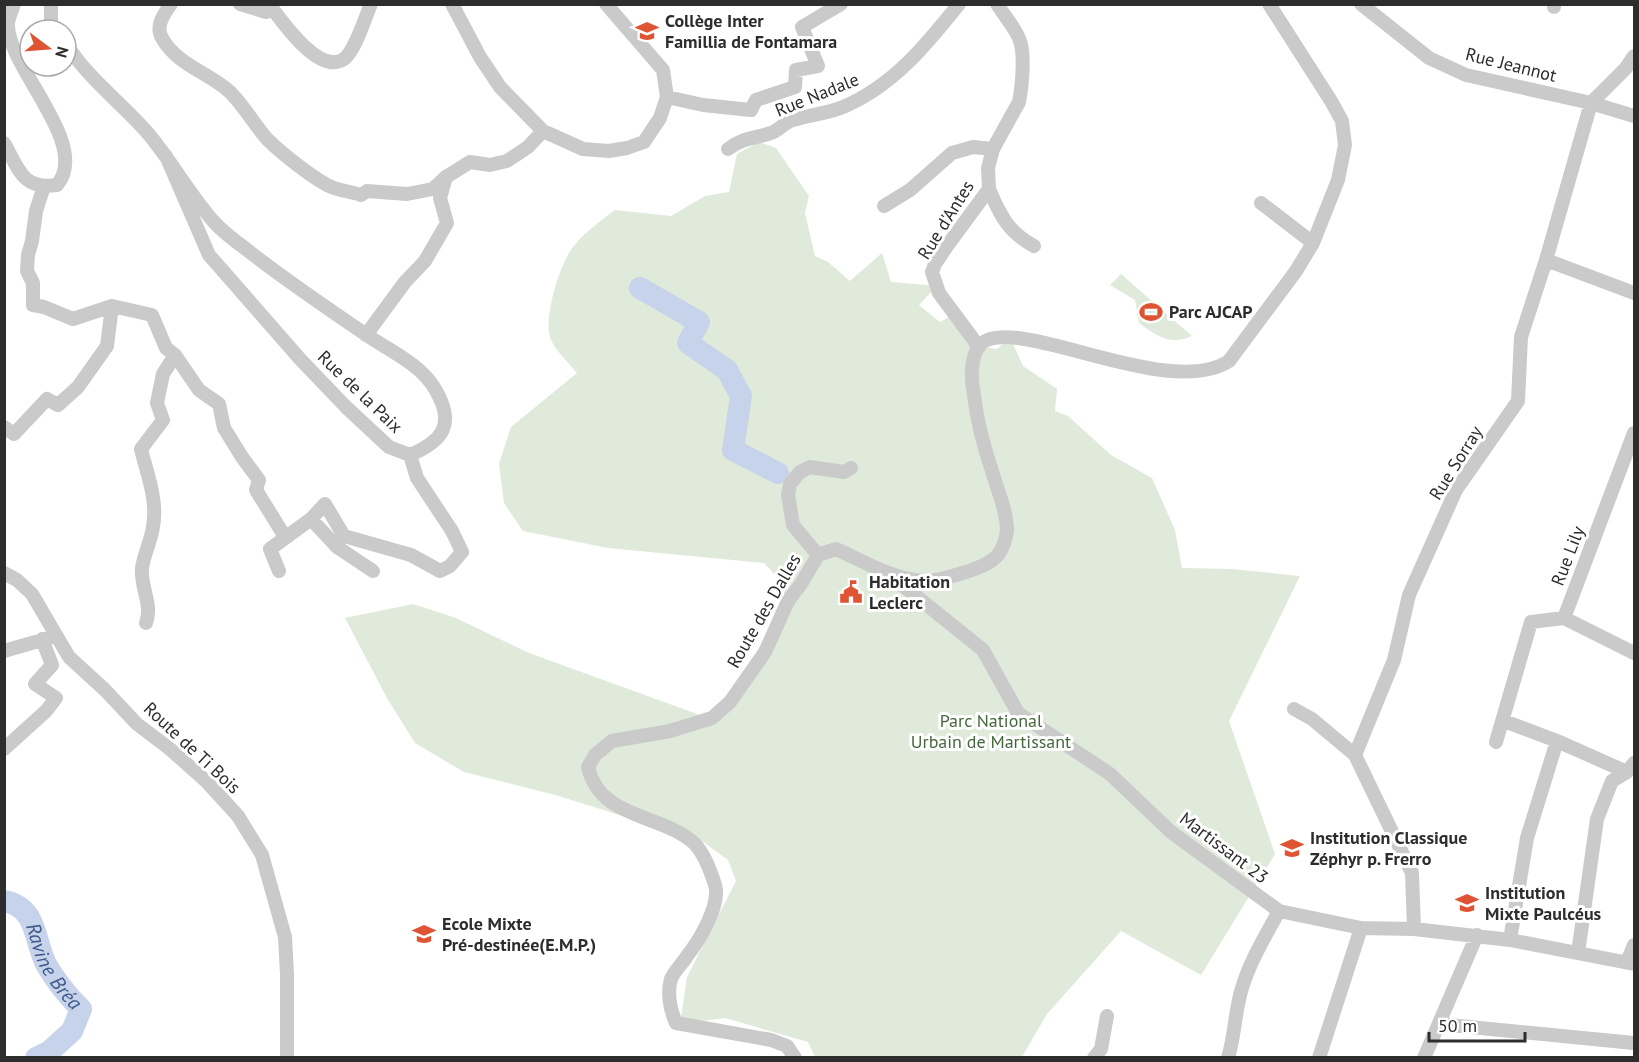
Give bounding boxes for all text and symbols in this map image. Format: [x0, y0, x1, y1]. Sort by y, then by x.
place label: Collège Inter Famillia de Fontamara [665, 9, 837, 53]
north arrow [18, 18, 78, 78]
school or university icon: Collège Inter Famillia de Fontamara [634, 18, 660, 44]
street label: Rue Jeannot [1463, 42, 1559, 87]
text: N [51, 44, 73, 60]
street label: Rue Nadale [772, 67, 862, 122]
street label: Rue d'Antes [912, 176, 979, 263]
sports icon: Parc AJCAP [1138, 299, 1164, 325]
place label: Parc AJCAP [1169, 300, 1253, 323]
street label: Rue de la Paix [313, 345, 408, 438]
street label: Rue Sorray [1424, 421, 1488, 504]
street label: Rue Lily [1546, 522, 1590, 589]
street label: Route des Dalles [722, 549, 806, 672]
place label: Habitation Leclerc [869, 570, 950, 614]
public building icon: Habitation Leclerc [838, 579, 864, 605]
street label: Route de Ti Bois [139, 697, 246, 798]
park label: Parc National Urbain de Martissant [911, 709, 1071, 753]
street label: Martissant 23 [1175, 807, 1273, 888]
place label: Institution Classique Zéphyr p. Frerro [1310, 826, 1467, 870]
school or university icon: Institution Classique Zéphyr p. Frerro [1279, 835, 1305, 861]
place label: Institution Mixte Paulcéus [1485, 881, 1602, 925]
school or university icon: Institution Mixte Paulcéus [1454, 890, 1480, 916]
place label: Ecole Mixte Pré-destinée(E.M.P.) [442, 912, 596, 956]
water label: Ravine Bréa [20, 919, 88, 1015]
school or university icon: Ecole Mixte Pré-destinée(E.M.P.) [411, 921, 437, 947]
scale bar [1429, 1005, 1525, 1043]
text: 50 m [1438, 1014, 1477, 1037]

